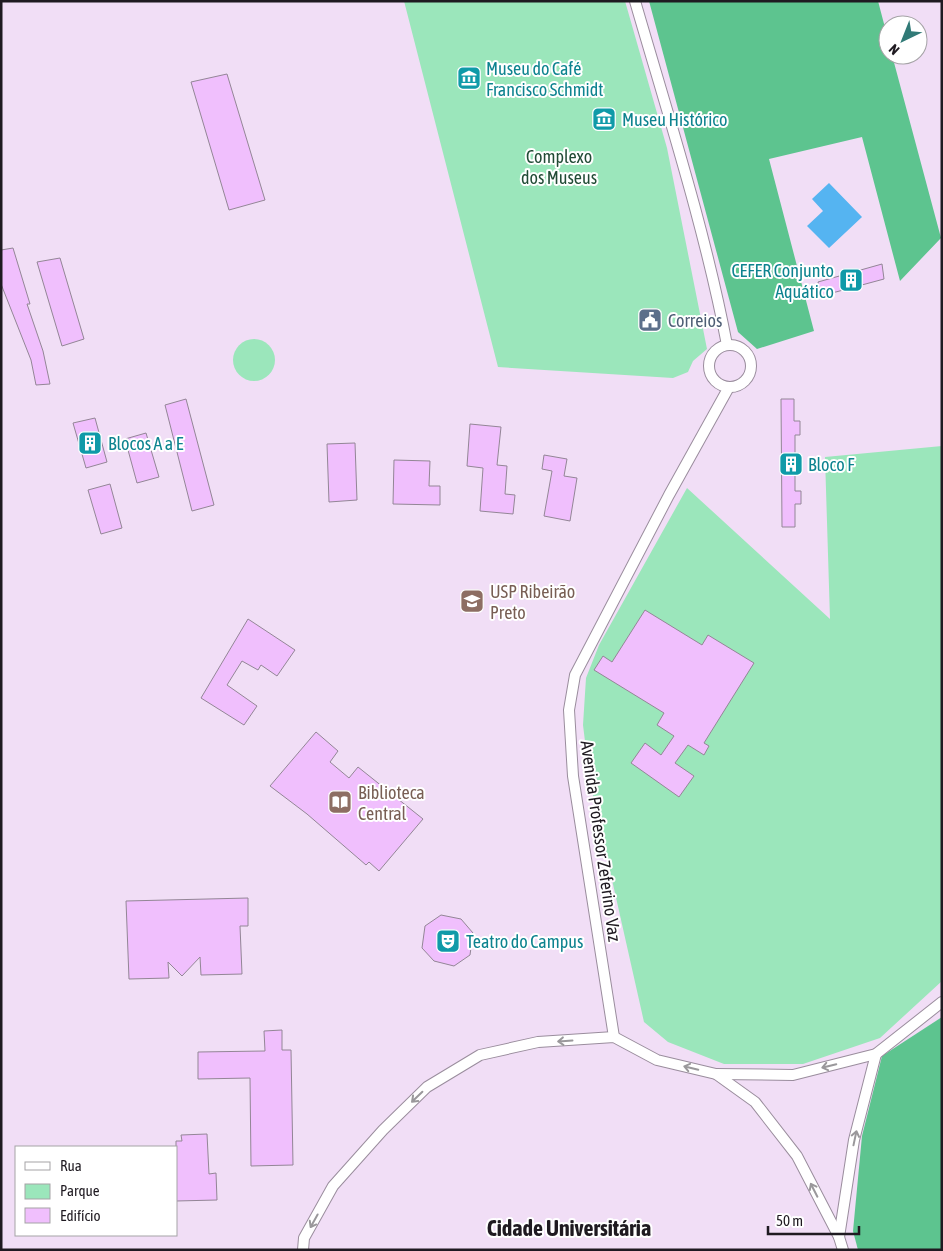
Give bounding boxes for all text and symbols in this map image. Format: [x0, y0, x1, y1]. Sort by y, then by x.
north arrow [878, 15, 928, 65]
text: N [886, 41, 903, 58]
place label: Museu do Café Francisco Schmidt [486, 58, 603, 100]
museum icon: Museu do Café Francisco Schmidt [456, 65, 482, 91]
museum icon: Museu Histórico [591, 106, 617, 132]
place label: Museu Histórico [622, 109, 727, 130]
park label: Complexo dos Museus [521, 146, 597, 188]
place label: CEFER Conjunto Aquático [732, 260, 834, 302]
building icon: CEFER Conjunto Aquático [838, 267, 864, 293]
public building icon: Correios [637, 307, 663, 333]
place label: Correios [668, 310, 722, 331]
building icon: Blocos A a E [77, 430, 103, 456]
place label: Blocos A a E [108, 433, 184, 454]
building icon: Bloco F [778, 451, 804, 477]
place label: Bloco F [808, 454, 855, 475]
place label: USP Ribeirão Preto [490, 581, 575, 623]
school or university icon: USP Ribeirão Preto [459, 588, 485, 614]
street label: Avenida Professor Zeferino Vaz [576, 739, 626, 943]
place label: Biblioteca Central [358, 782, 425, 824]
library icon: Biblioteca Central [327, 789, 353, 815]
theatre icon: Teatro do Campus [435, 928, 461, 954]
place label: Teatro do Campus [466, 931, 583, 952]
one-way arrow [557, 1036, 573, 1045]
one-way arrow [821, 1062, 837, 1071]
one-way arrow [684, 1063, 700, 1072]
one-way arrow [411, 1091, 423, 1104]
one-way arrow [851, 1130, 860, 1146]
legend [15, 1146, 178, 1236]
text: Rua [60, 1157, 82, 1174]
text: Parque [60, 1182, 100, 1199]
one-way arrow [809, 1183, 819, 1198]
scale bar [768, 1204, 859, 1236]
text: Edifício [60, 1207, 101, 1224]
text: 50 m [776, 1212, 803, 1229]
one-way arrow [308, 1214, 318, 1228]
district label: Cidade Universitária [487, 1215, 651, 1241]

